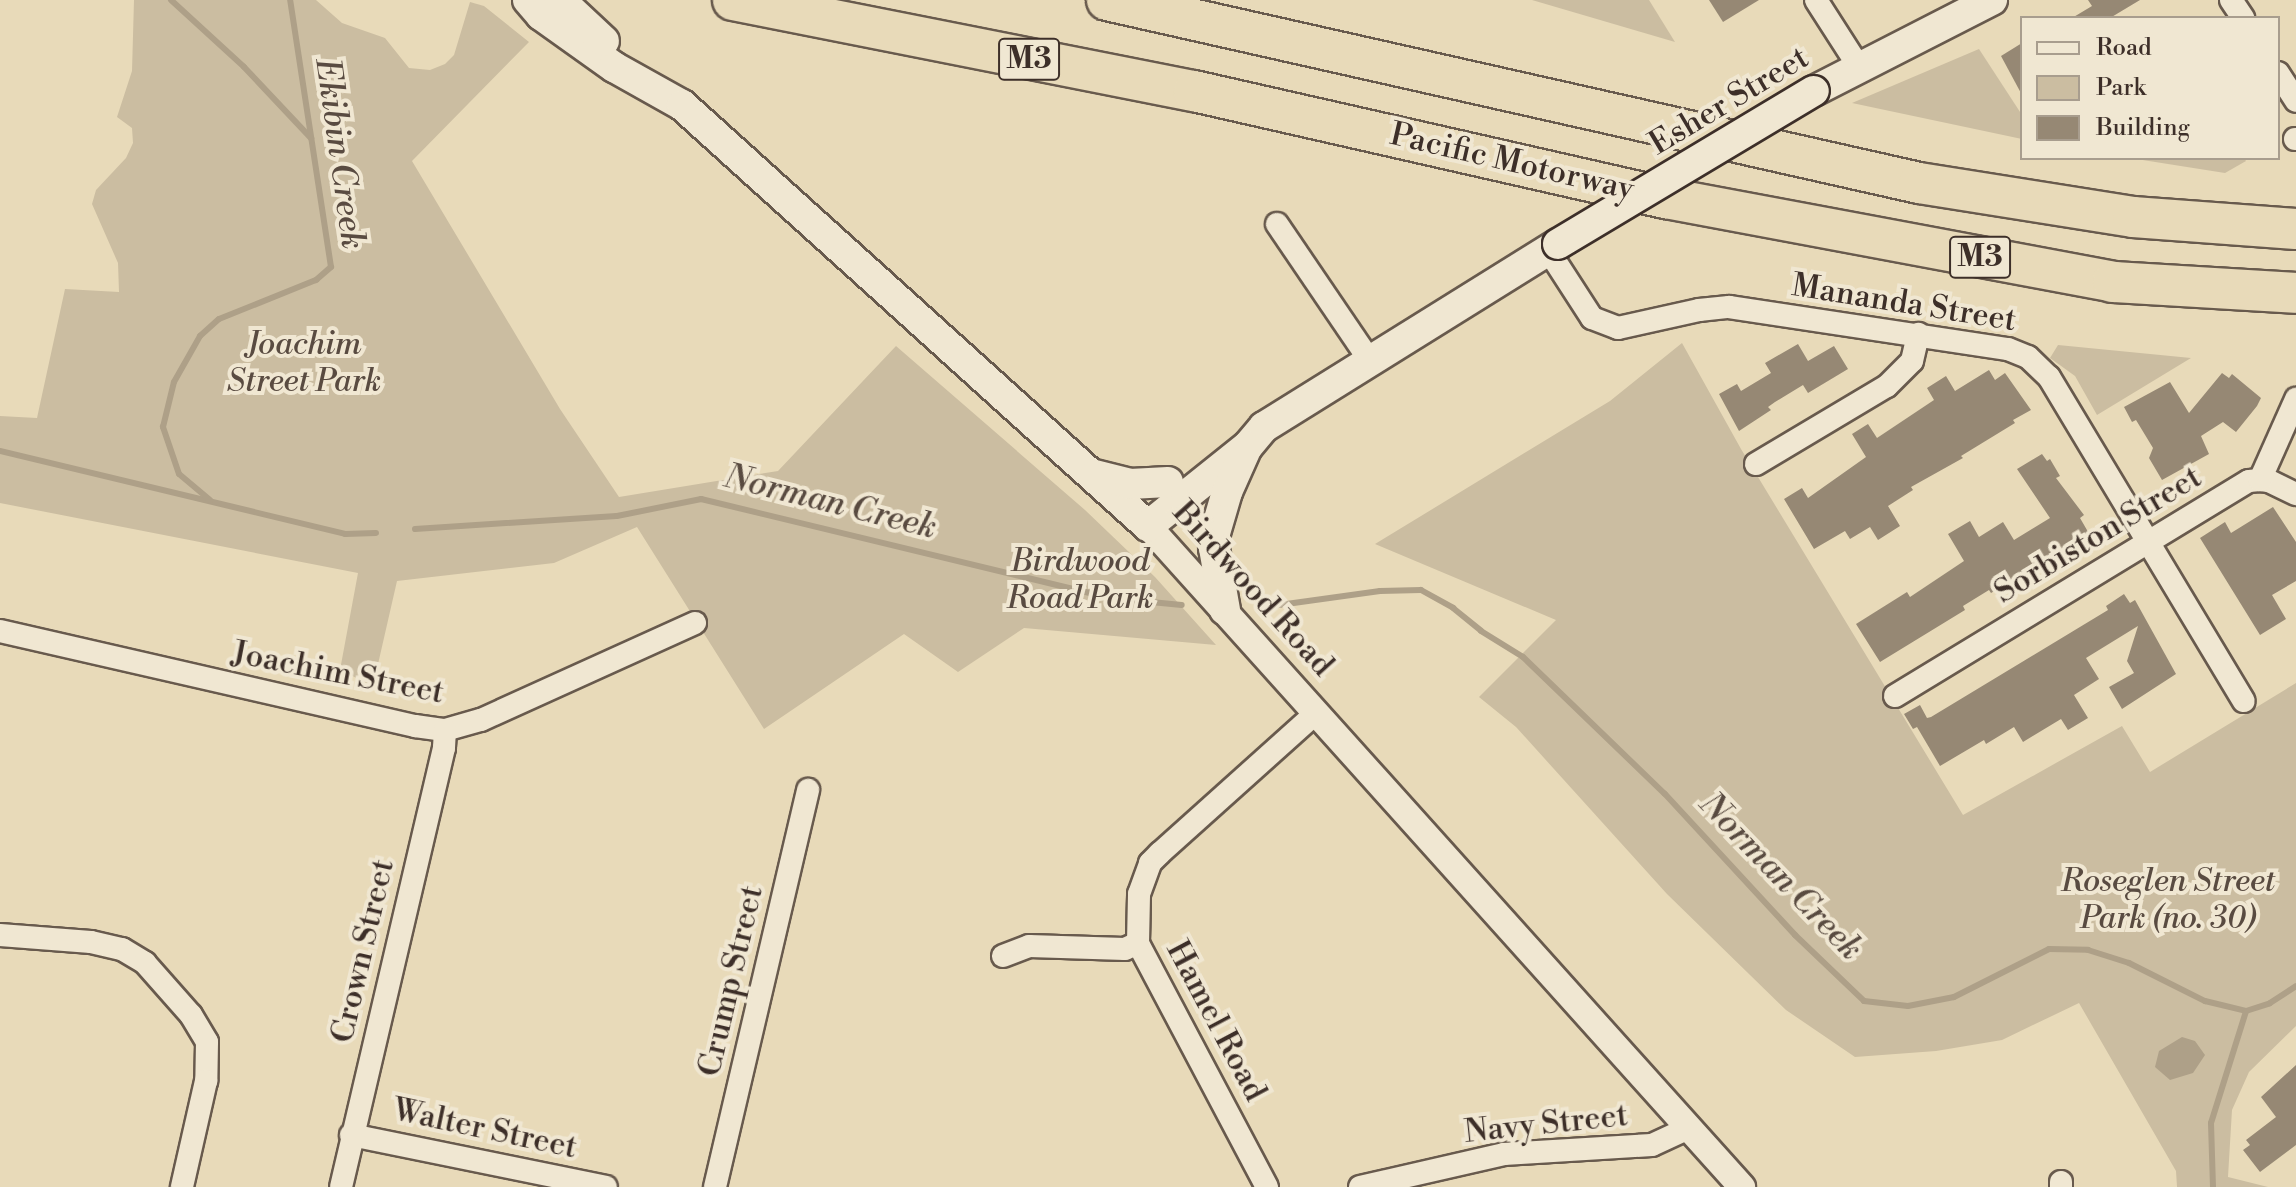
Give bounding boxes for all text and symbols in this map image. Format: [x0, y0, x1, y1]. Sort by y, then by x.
legend [2020, 16, 2280, 160]
road number: M3 [997, 33, 1061, 85]
text: Road [2096, 33, 2152, 63]
street label: Esher Street [1643, 39, 1815, 163]
water label: Ekibin Creek [305, 56, 373, 252]
text: Park [2096, 73, 2146, 103]
text: Building [2096, 113, 2190, 143]
street label: Pacific Motorway [1386, 115, 1638, 209]
road number: M3 [1948, 231, 2012, 283]
street label: Mananda Street [1789, 266, 2019, 340]
park label: Joachim Street Park [227, 326, 381, 401]
water label: Norman Creek [720, 457, 940, 549]
street label: Sorbiston Street [1988, 458, 2208, 612]
street label: Birdwood Road [1165, 494, 1341, 684]
park label: Birdwood Road Park [1006, 543, 1154, 618]
street label: Joachim Street [229, 634, 447, 712]
water label: Norman Creek [1690, 785, 1870, 969]
street label: Crown Street [323, 855, 403, 1047]
park label: Roseglen Street Park (no. 30) [2061, 863, 2275, 938]
street label: Crump Street [690, 882, 772, 1080]
street label: Hamel Road [1158, 934, 1274, 1108]
street label: Walter Street [389, 1091, 581, 1167]
street label: Navy Street [1462, 1096, 1630, 1152]

